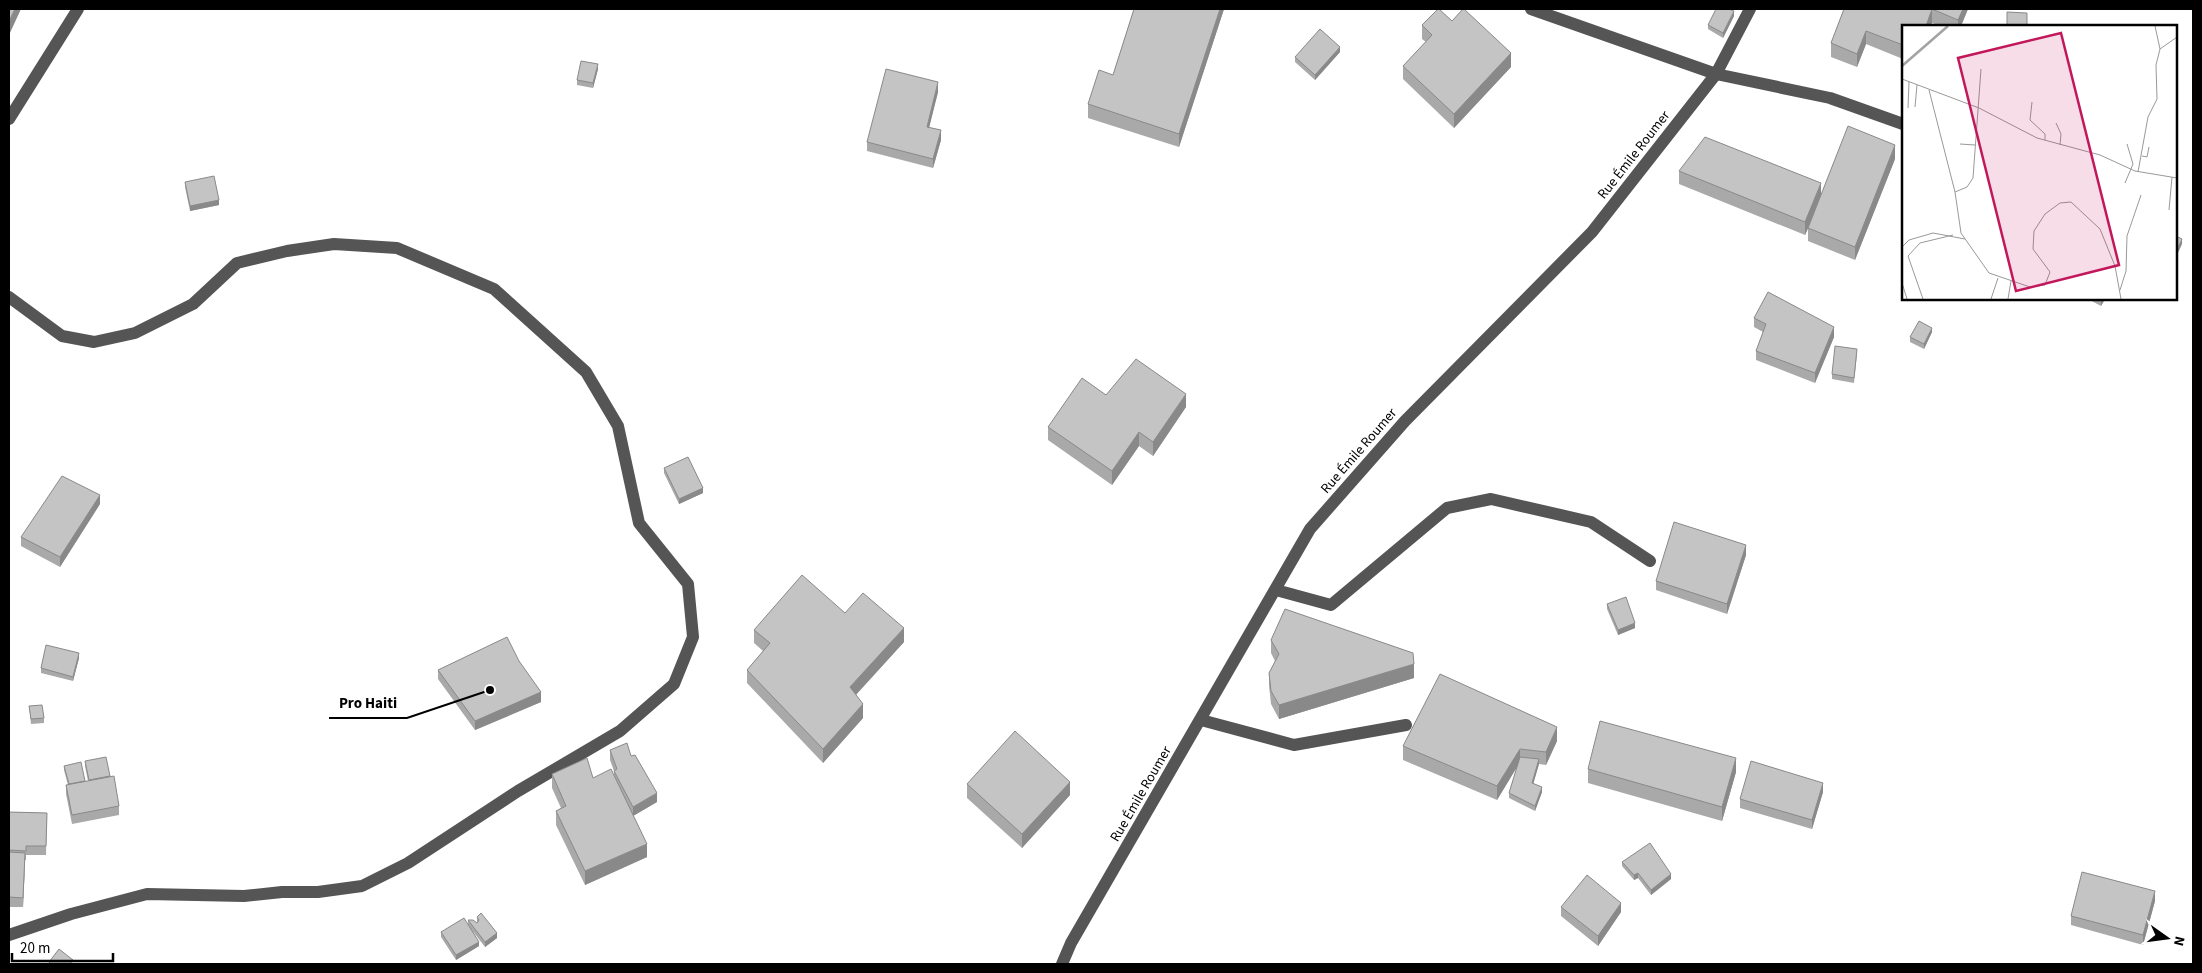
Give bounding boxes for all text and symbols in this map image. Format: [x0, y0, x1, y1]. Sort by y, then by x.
inset map [1902, 25, 2177, 300]
street label: Rue Émile Roumer [1593, 106, 1675, 204]
street label: Rue Émile Roumer [1316, 404, 1402, 498]
callout: Pro Haiti [329, 688, 407, 718]
text: Pro Haiti [339, 693, 397, 714]
street label: Rue Émile Roumer [1105, 742, 1177, 846]
north arrow [2142, 913, 2192, 963]
scale bar [12, 930, 114, 962]
text: N [2168, 934, 2189, 948]
text: 20 m [20, 938, 50, 959]

